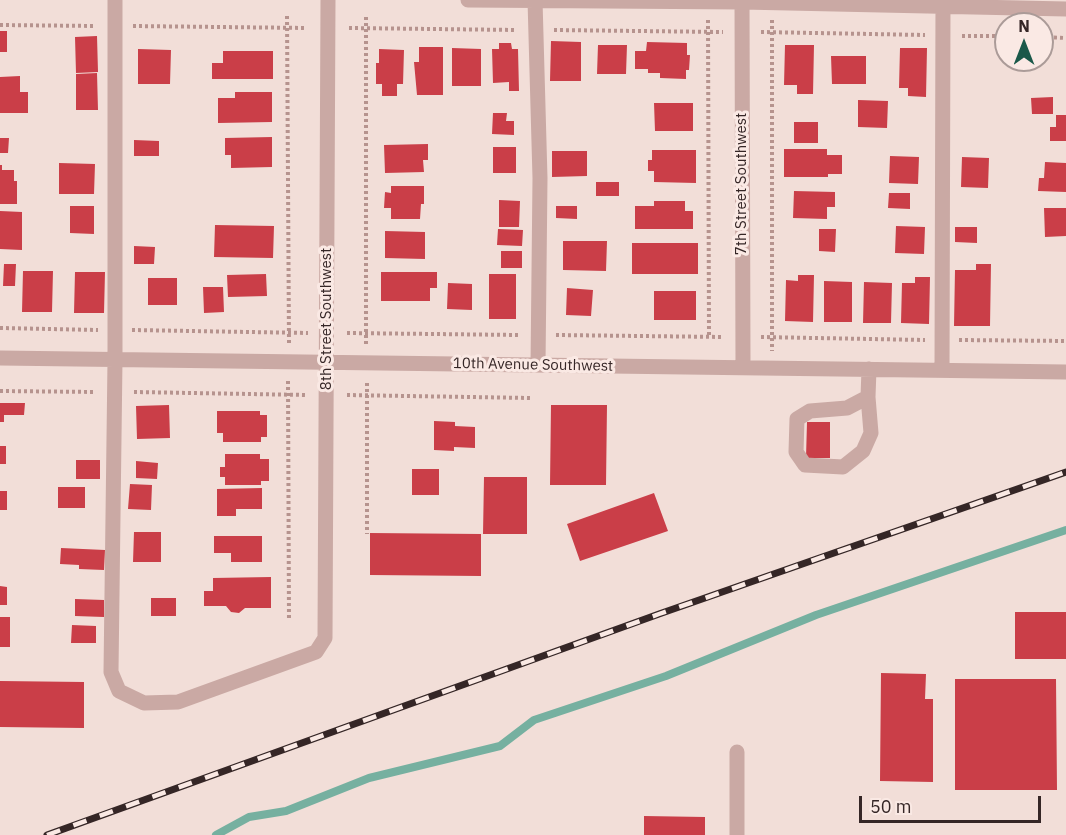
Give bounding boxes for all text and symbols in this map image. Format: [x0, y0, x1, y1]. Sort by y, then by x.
north arrow [994, 12, 1054, 72]
text: N [1018, 16, 1030, 36]
street label: 7th Street Southwest [733, 113, 751, 255]
street label: 8th Street Southwest [318, 248, 336, 390]
street label: 10th Avenue Southwest [453, 355, 613, 375]
scale bar [862, 784, 1044, 822]
text: 50 m [870, 795, 912, 818]

